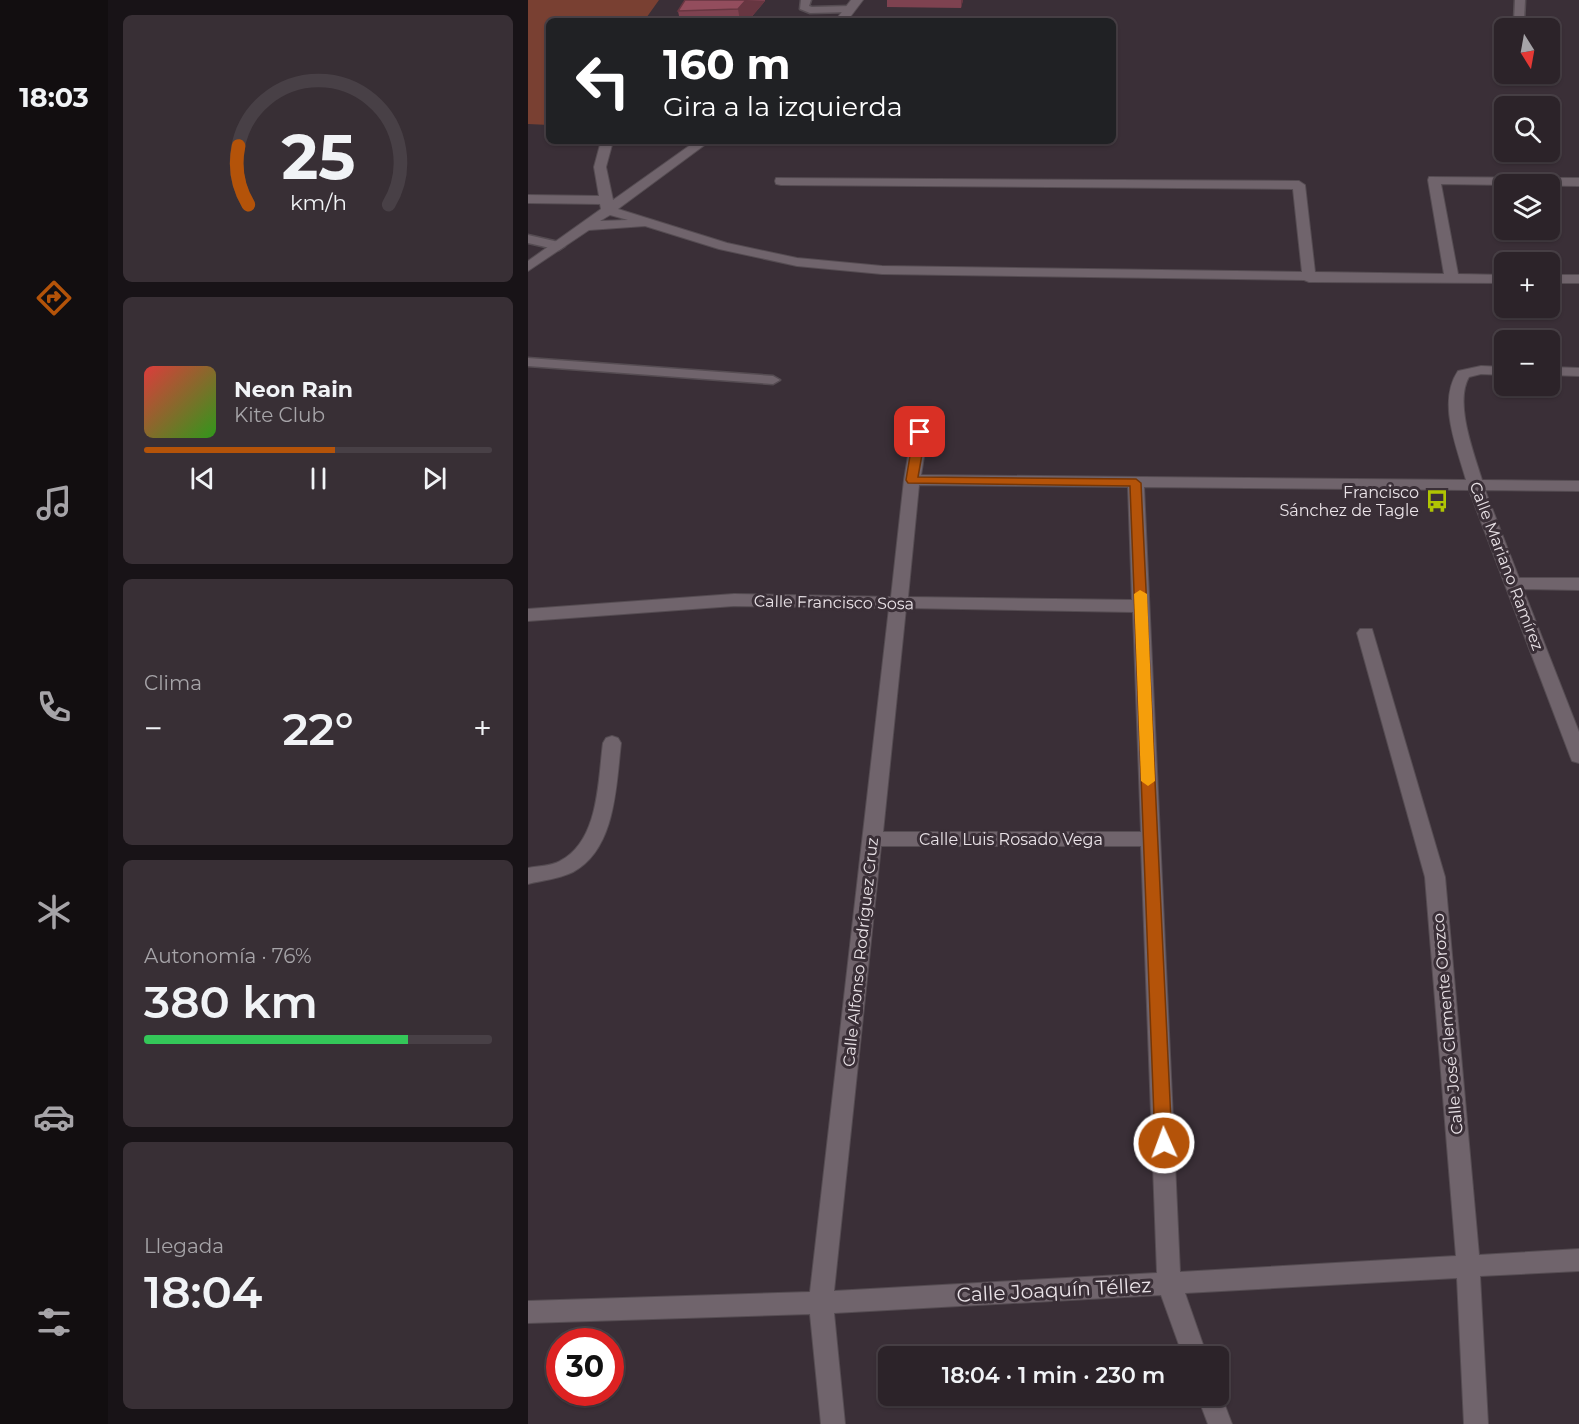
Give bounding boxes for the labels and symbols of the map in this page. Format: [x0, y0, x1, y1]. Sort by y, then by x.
north arrow [1494, 18, 1560, 84]
pin [894, 406, 945, 457]
street label: Calle Mariano Ramírez [1466, 479, 1547, 653]
place label: Francisco Sánchez de Tagle [1279, 483, 1419, 520]
bus stop icon: Francisco Sánchez de Tagle [1424, 488, 1450, 514]
street label: Calle Francisco Sosa [754, 592, 914, 613]
street label: Calle Luis Rosado Vega [919, 830, 1103, 849]
street label: Calle Alfonso Rodríguez Cruz [839, 836, 882, 1068]
street label: Calle José Clemente Orozco [1428, 912, 1467, 1135]
position arrow [1132, 1111, 1196, 1175]
street label: Calle Joaquín Téllez [956, 1273, 1152, 1307]
speed limit sign: 30 [546, 1328, 624, 1406]

